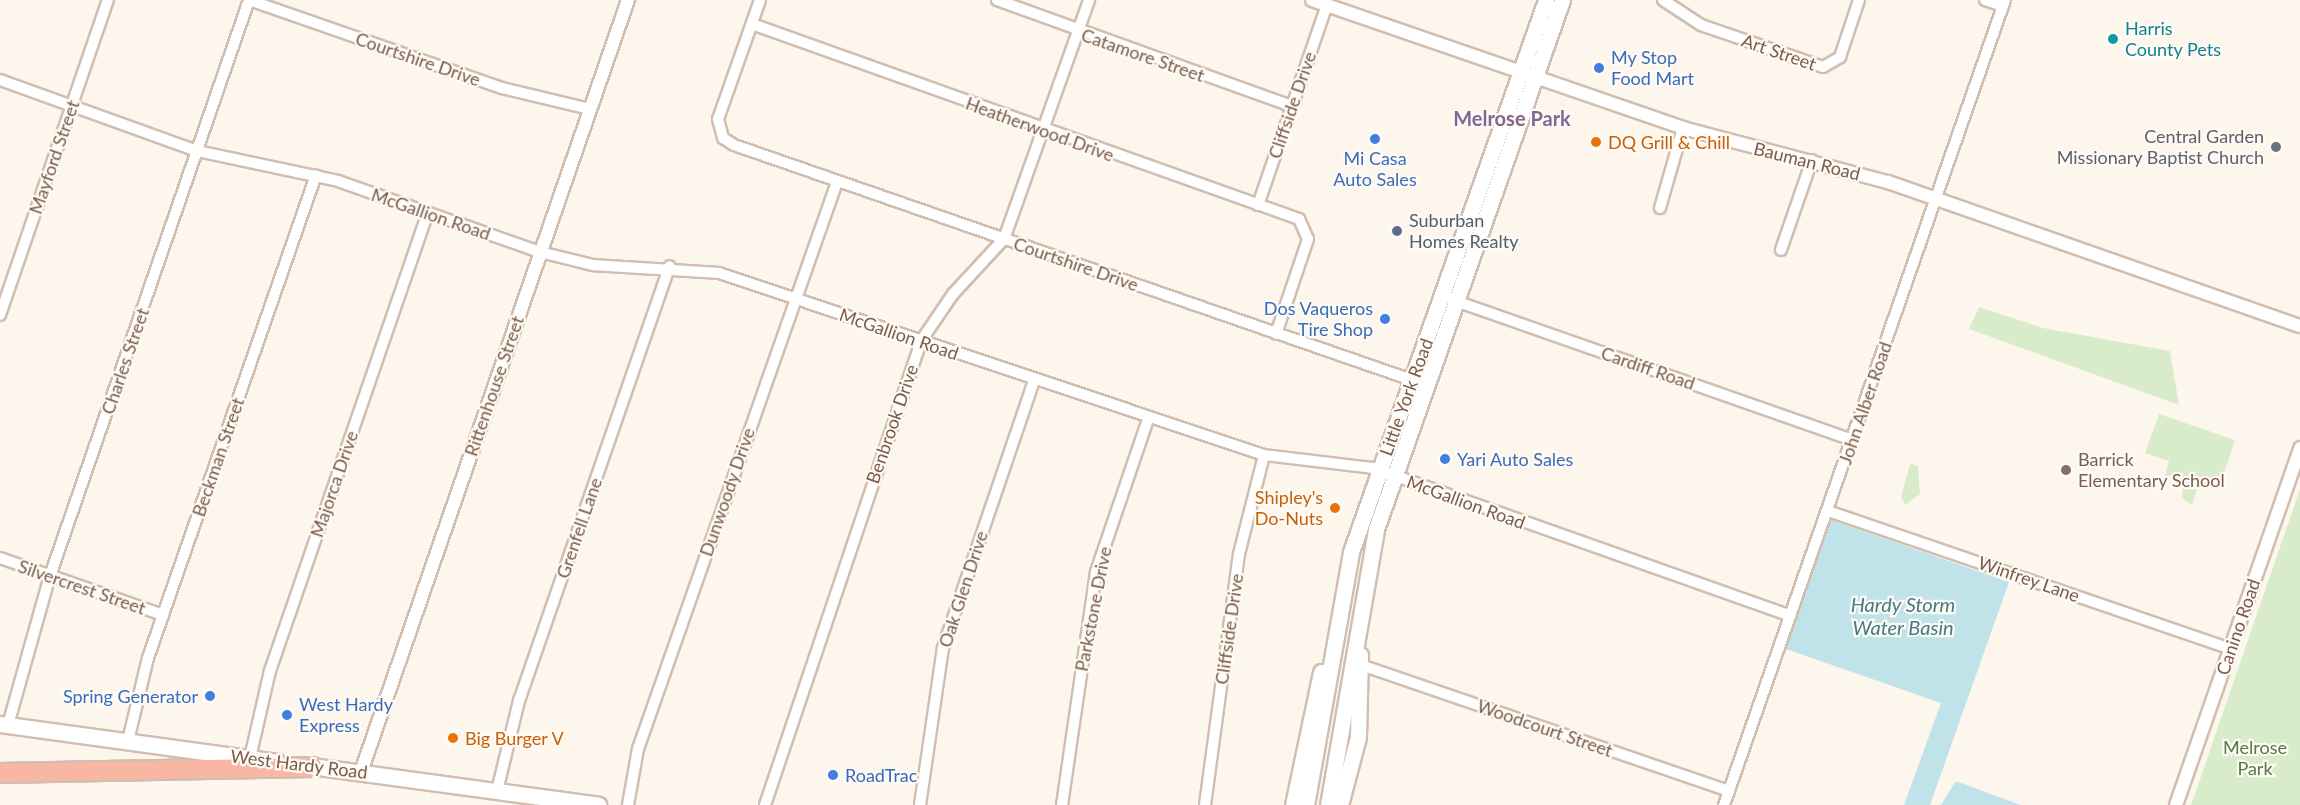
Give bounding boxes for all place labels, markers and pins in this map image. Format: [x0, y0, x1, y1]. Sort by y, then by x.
place label: Harris County Pets [2125, 18, 2221, 60]
marker: Harris County Pets [2106, 32, 2120, 46]
place label: My Stop Food Mart [1611, 47, 1694, 90]
marker: My Stop Food Mart [1592, 61, 1606, 75]
place label: Central Garden Missionary Baptist Church [2056, 126, 2264, 168]
place label: DQ Grill & Chill [1608, 131, 1730, 153]
marker: Mi Casa Auto Sales [1368, 132, 1382, 146]
marker: DQ Grill & Chill [1589, 135, 1603, 149]
marker: Central Garden Missionary Baptist Church [2269, 140, 2283, 154]
place label: Mi Casa Auto Sales [1333, 148, 1417, 190]
place label: Suburban Homes Realty [1409, 210, 1519, 252]
marker: Suburban Homes Realty [1390, 224, 1404, 238]
place label: Dos Vaqueros Tire Shop [1263, 298, 1373, 340]
marker: Dos Vaqueros Tire Shop [1378, 312, 1392, 326]
place label: Yari Auto Sales [1457, 448, 1574, 470]
place label: Barrick Elementary School [2078, 449, 2225, 492]
marker: Yari Auto Sales [1438, 452, 1452, 466]
marker: Barrick Elementary School [2059, 463, 2073, 477]
place label: Shipley's Do-Nuts [1255, 487, 1323, 530]
marker: Shipley's Do-Nuts [1328, 501, 1342, 515]
place label: Spring Generator [63, 685, 198, 707]
marker: Spring Generator [203, 689, 217, 703]
place label: West Hardy Express [299, 694, 393, 736]
marker: West Hardy Express [280, 708, 294, 722]
place label: Big Burger V [465, 727, 565, 749]
marker: Big Burger V [446, 731, 460, 745]
place label: RoadTrac [845, 764, 917, 786]
marker: RoadTrac [826, 768, 840, 782]

